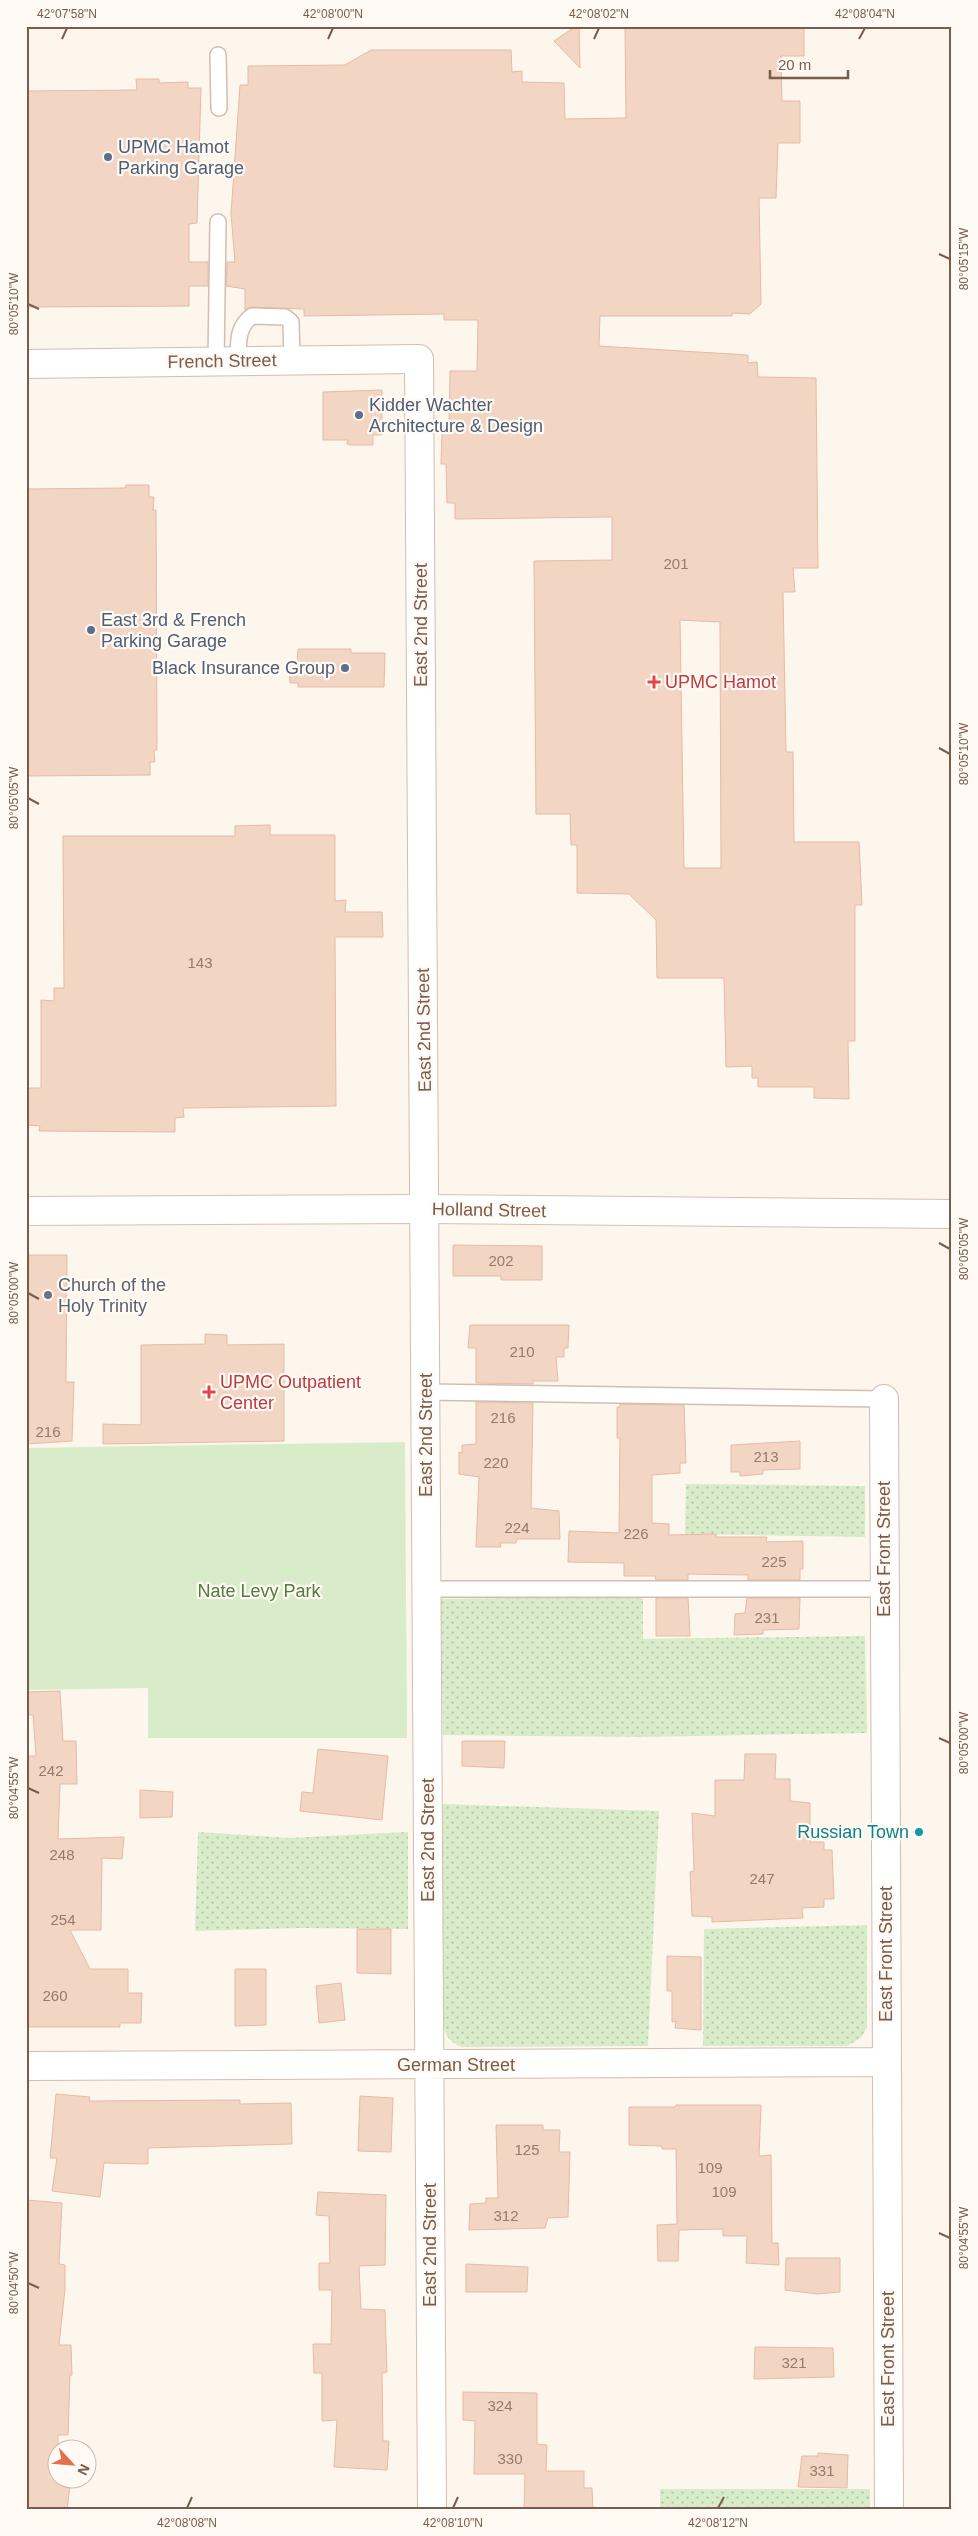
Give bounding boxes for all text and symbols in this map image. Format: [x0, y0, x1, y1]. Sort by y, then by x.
text: 42°07'58"N [37, 7, 97, 21]
text: 42°08'00"N [303, 7, 363, 21]
text: 42°08'02"N [569, 7, 629, 21]
text: 42°08'04"N [835, 7, 895, 21]
scale bar [770, 48, 848, 80]
text: 20 m [778, 56, 811, 73]
place label: UPMC Hamot Parking Garage [118, 137, 244, 178]
marker: UPMC Hamot Parking Garage [102, 151, 114, 163]
text: 80°05'15"W [957, 227, 971, 290]
text: 80°05'10"W [7, 272, 21, 335]
street label: French Street [167, 350, 277, 372]
place label: Kidder Wachter Architecture & Design [369, 395, 543, 436]
marker: Kidder Wachter Architecture & Design [353, 409, 365, 421]
house number: 201 [663, 555, 689, 572]
street label: East 2nd Street [411, 563, 431, 687]
place label: East 3rd & French Parking Garage [101, 610, 246, 651]
marker: East 3rd & French Parking Garage [85, 624, 97, 636]
place label: Black Insurance Group [152, 658, 335, 678]
marker: Black Insurance Group [339, 662, 351, 674]
place label: UPMC Hamot [665, 672, 776, 692]
marker: UPMC Hamot [647, 675, 661, 689]
text: 80°05'10"W [957, 722, 971, 785]
text: 80°05'05"W [7, 766, 21, 829]
house number: 143 [187, 954, 213, 971]
street label: East 2nd Street [413, 968, 435, 1092]
street label: Holland Street [432, 1199, 546, 1221]
text: 80°05'05"W [957, 1217, 971, 1280]
house number: 202 [488, 1252, 514, 1269]
text: 80°05'00"W [7, 1261, 21, 1324]
place label: Church of the Holy Trinity [58, 1275, 166, 1316]
marker: Church of the Holy Trinity [42, 1289, 54, 1301]
house number: 210 [509, 1343, 535, 1360]
place label: UPMC Outpatient Center [220, 1372, 361, 1413]
street label: East 2nd Street [416, 1373, 436, 1497]
marker: UPMC Outpatient Center [202, 1385, 216, 1399]
house number: 216 [490, 1409, 516, 1426]
house number: 216 [35, 1423, 61, 1440]
house number: 213 [753, 1448, 779, 1465]
house number: 220 [483, 1454, 509, 1471]
street label: East Front Street [874, 1481, 894, 1617]
house number: 224 [504, 1519, 530, 1536]
house number: 226 [623, 1525, 649, 1542]
house number: 225 [761, 1553, 787, 1570]
park label: Nate Levy Park [197, 1581, 322, 1601]
house number: 231 [754, 1609, 780, 1626]
text: 80°05'00"W [957, 1711, 971, 1774]
text: 80°04'55"W [7, 1756, 21, 1819]
house number: 242 [38, 1762, 64, 1779]
street label: East 2nd Street [418, 1778, 438, 1902]
place label: Russian Town [797, 1822, 909, 1842]
marker: Russian Town [913, 1826, 925, 1838]
house number: 248 [49, 1846, 75, 1863]
house number: 247 [749, 1870, 775, 1887]
street label: East Front Street [876, 1886, 896, 2022]
house number: 254 [50, 1911, 76, 1928]
house number: 260 [42, 1987, 68, 2004]
street label: German Street [397, 2055, 515, 2075]
house number: 125 [514, 2141, 540, 2158]
house number: 109 [697, 2159, 723, 2176]
street label: East 2nd Street [420, 2183, 440, 2307]
house number: 109 [711, 2183, 737, 2200]
text: 80°04'55"W [957, 2206, 971, 2269]
house number: 312 [493, 2207, 519, 2224]
text: 80°04'50"W [7, 2251, 21, 2314]
street label: East Front Street [878, 2291, 898, 2427]
house number: 321 [781, 2354, 807, 2371]
house number: 324 [487, 2397, 513, 2414]
north arrow [48, 2438, 98, 2488]
house number: 330 [497, 2450, 523, 2467]
text: N [74, 2462, 93, 2478]
house number: 331 [809, 2462, 835, 2479]
text: 42°08'08"N [157, 2516, 217, 2530]
text: 42°08'10"N [423, 2516, 483, 2530]
text: 42°08'12"N [688, 2516, 748, 2530]

